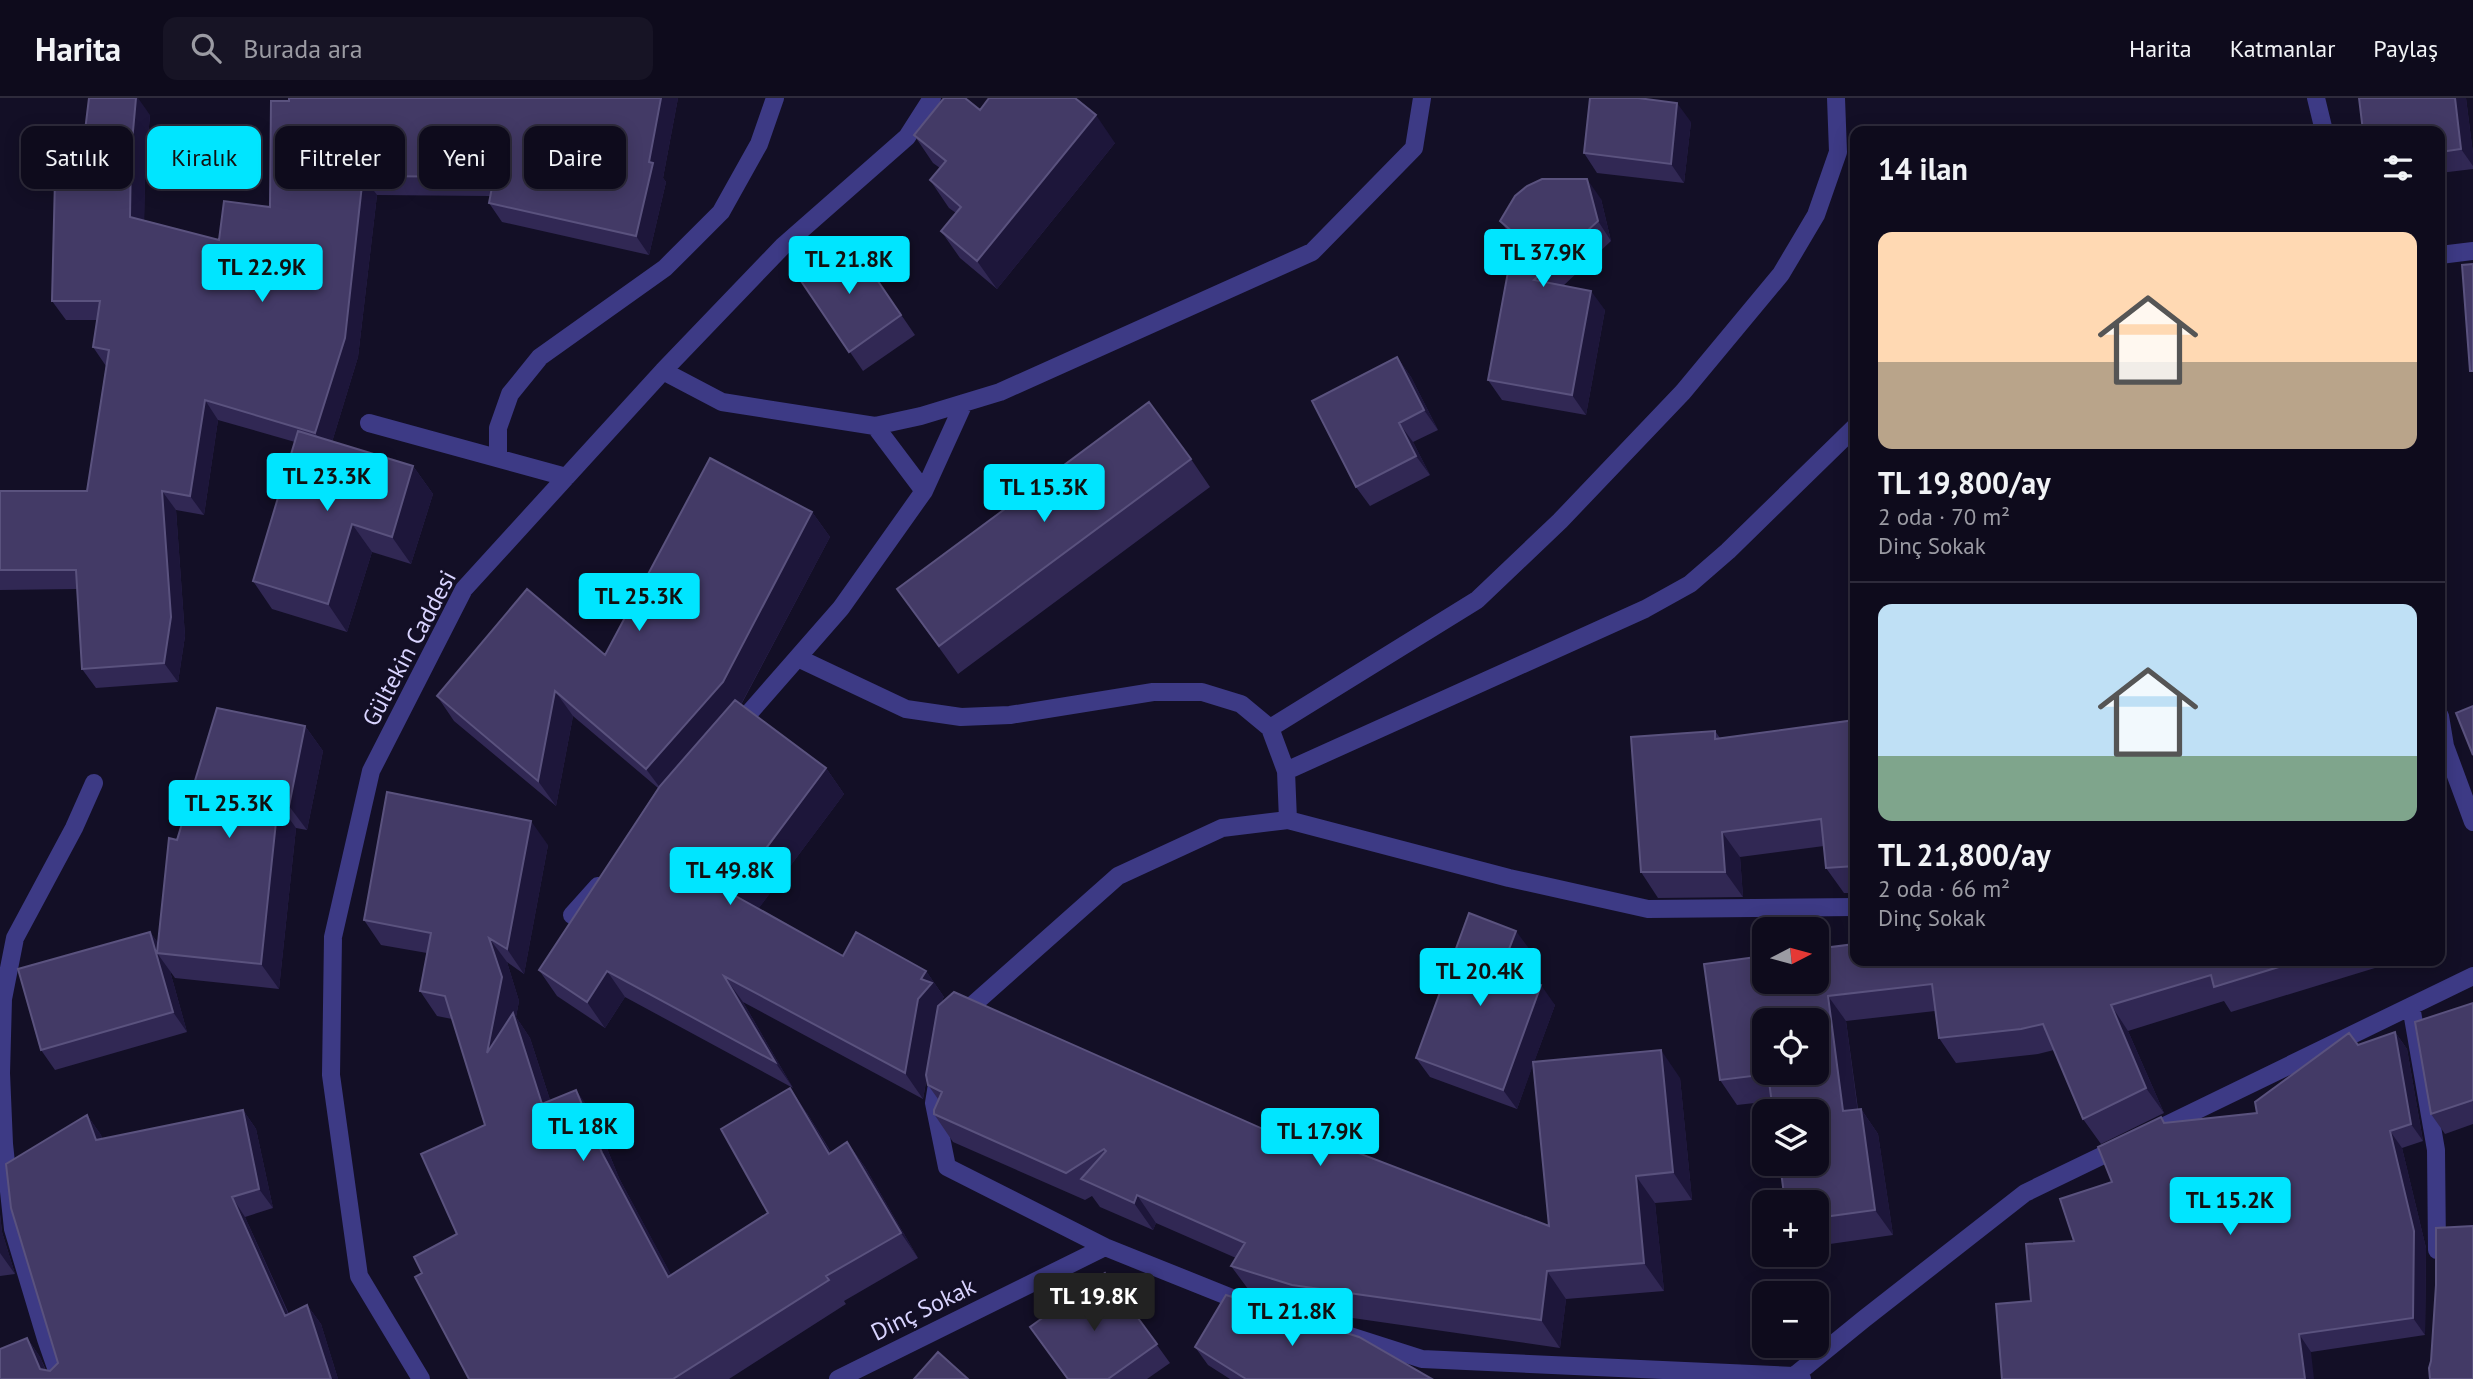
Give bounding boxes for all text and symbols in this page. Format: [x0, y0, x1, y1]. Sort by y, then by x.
search box [163, 17, 653, 80]
text: Harita [35, 27, 121, 70]
icon: search [187, 29, 225, 67]
text: Burada ara [243, 32, 363, 65]
text: Harita [2129, 33, 2192, 64]
text: Katmanlar [2230, 33, 2335, 64]
text: Paylaş [2373, 33, 2438, 64]
chip: Satılık [21, 126, 133, 189]
chip: Kiralık [147, 126, 261, 189]
chip: Filtreler [275, 126, 405, 189]
chip: Yeni [419, 126, 510, 189]
chip: Daire [524, 126, 626, 189]
text: 14 ilan [1878, 149, 1968, 188]
icon: filters [2379, 149, 2417, 187]
pin: TL 37.9K [1471, 230, 1615, 289]
pin: TL 21.8K [777, 236, 921, 296]
text: TL 37.9K [1500, 237, 1586, 266]
pin: TL 22.9K [190, 244, 334, 304]
text: TL 21.8K [805, 244, 893, 273]
text: TL 22.9K [218, 252, 306, 281]
icon: home [2085, 277, 2211, 403]
pin: TL 23.3K [255, 454, 399, 513]
text: TL 23.3K [283, 461, 371, 490]
text: TL 19,800/ay [1878, 463, 2051, 502]
pin: TL 15.3K [972, 464, 1116, 524]
text: TL 15.3K [1000, 472, 1088, 501]
text: 2 oda · 70 m² [1878, 502, 2010, 531]
text: Dinç Sokak [1878, 531, 1986, 560]
street label: Gültekin Caddesi [355, 565, 463, 731]
pin: TL 25.3K [567, 574, 711, 633]
text: TL 25.3K [595, 581, 683, 610]
icon: home [2085, 649, 2211, 775]
pin: TL 25.3K [157, 780, 301, 840]
text: TL 25.3K [185, 788, 273, 817]
text: TL 21,800/ay [1878, 835, 2051, 874]
pin: TL 49.8K [658, 848, 802, 907]
text: TL 49.8K [686, 855, 774, 884]
text: 2 oda · 66 m² [1878, 874, 2010, 903]
text: Dinç Sokak [1878, 903, 1986, 932]
north arrow [1752, 917, 1829, 994]
map controls [1752, 917, 1829, 1358]
pin: TL 20.4K [1408, 948, 1552, 1008]
text: TL 20.4K [1436, 956, 1524, 985]
button: locate [1752, 1008, 1829, 1085]
button: layers [1752, 1099, 1829, 1176]
pin: TL 18K [526, 1104, 640, 1163]
pin: TL 17.9K [1248, 1108, 1392, 1168]
text: TL 18K [548, 1111, 618, 1140]
text: TL 17.9K [1277, 1116, 1363, 1145]
pin: TL 15.2K [2158, 1178, 2302, 1237]
text: TL 15.2K [2186, 1185, 2274, 1214]
button: + [1752, 1190, 1829, 1267]
street label: Dinç Sokak [866, 1270, 981, 1348]
pin: TL 19.8K [1022, 1274, 1166, 1333]
text: TL 19.8K [1050, 1281, 1138, 1310]
button: − [1752, 1281, 1829, 1358]
pin: TL 21.8K [1220, 1288, 1364, 1348]
text: TL 21.8K [1248, 1296, 1336, 1325]

